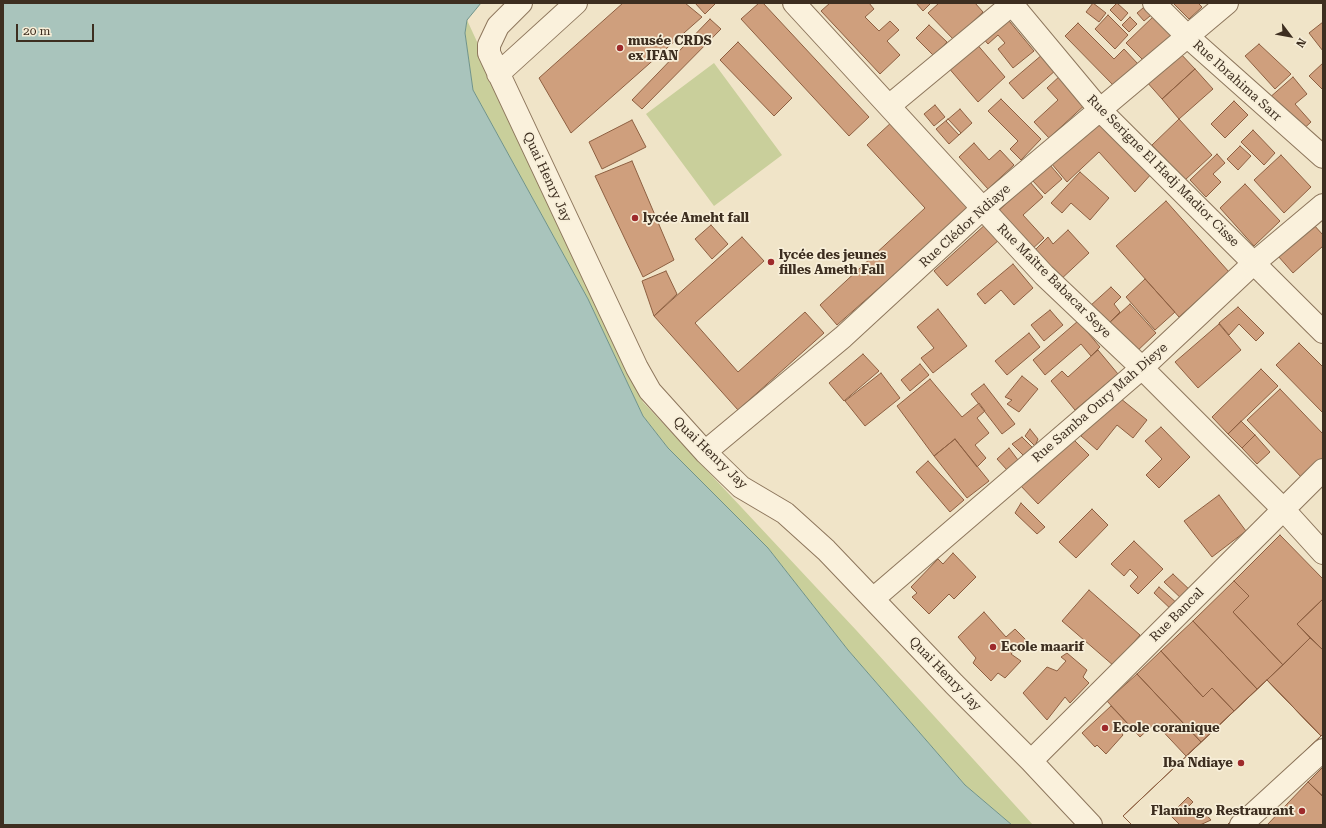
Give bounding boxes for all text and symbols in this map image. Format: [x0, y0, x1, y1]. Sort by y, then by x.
scale bar [18, 16, 96, 42]
north arrow [1270, 16, 1310, 56]
text: 20 m [23, 24, 50, 38]
place label: musée CRDS ex IFAN [628, 33, 712, 64]
text: N [1293, 36, 1308, 50]
street label: Rue Ibrahima Sarr [1190, 37, 1284, 125]
marker: musée CRDS ex IFAN [615, 43, 625, 53]
street label: Rue Serigne El Hadj Madior Cisse [1084, 92, 1242, 250]
street label: Quai Henry Jay [519, 130, 575, 224]
street label: Rue Clédor Ndiaye [916, 181, 1014, 271]
place label: lycée Ameht fall [643, 210, 749, 226]
marker: lycée Ameht fall [630, 213, 640, 223]
street label: Rue Maître Babacar Seye [994, 221, 1114, 341]
place label: lycée des jeunes filles Ameth Fall [779, 247, 886, 278]
marker: lycée des jeunes filles Ameth Fall [766, 257, 776, 267]
street label: Rue Samba Oury Mah Dieye [1029, 340, 1171, 466]
street label: Quai Henry Jay [670, 414, 750, 492]
street label: Rue Bancal [1147, 585, 1207, 645]
street label: Quai Henry Jay [906, 634, 984, 714]
place label: Ecole maarif [1001, 639, 1084, 655]
marker: Ecole maarif [988, 642, 998, 652]
place label: Ecole coranique [1113, 720, 1220, 736]
marker: Ecole coranique [1100, 723, 1110, 733]
place label: Iba Ndiaye [1163, 755, 1233, 771]
marker: Iba Ndiaye [1236, 758, 1246, 768]
place label: Flamingo Restraurant [1151, 803, 1294, 819]
marker: Flamingo Restraurant [1297, 806, 1307, 816]

